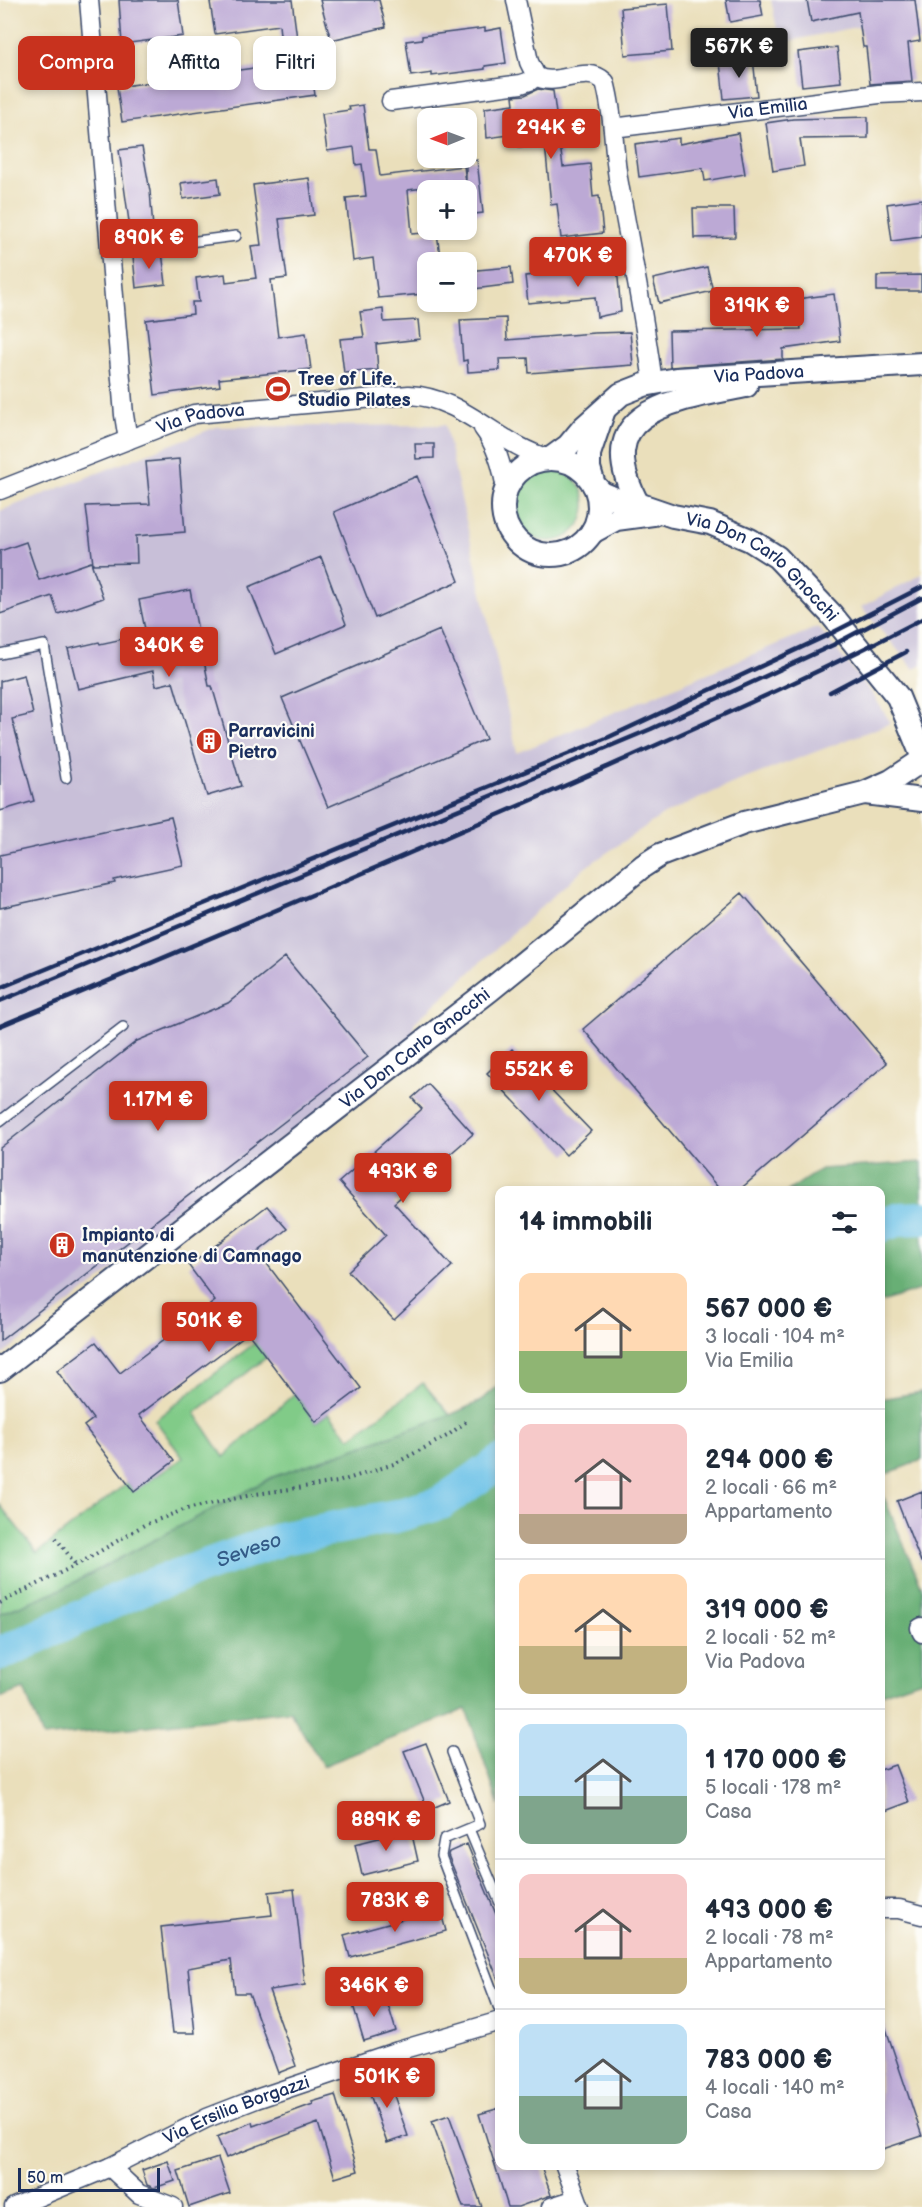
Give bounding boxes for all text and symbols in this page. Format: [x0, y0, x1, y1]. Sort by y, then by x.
pin: 567K € [690, 28, 788, 79]
text: 567K € [705, 35, 773, 59]
chip: Compra [18, 36, 135, 90]
chip: Affitta [147, 36, 241, 90]
chip: Filtri [253, 36, 336, 90]
street label: Via Emilia [727, 93, 809, 124]
north arrow [417, 108, 477, 168]
map controls [417, 108, 477, 312]
pin: 294K € [502, 109, 600, 160]
text: 294K € [516, 116, 586, 140]
button: + [417, 180, 477, 240]
pin: 890K € [100, 219, 198, 270]
text: 890K € [114, 226, 184, 250]
pin: 470K € [529, 237, 627, 288]
text: 470K € [543, 244, 613, 268]
button: − [417, 252, 477, 312]
pin: 319K € [708, 287, 806, 338]
text: 319K € [724, 294, 790, 318]
street label: Via Padova [713, 361, 805, 387]
place label: Tree of Life. Studio Pilates [298, 369, 411, 411]
sports icon: Tree of Life. Studio Pilates [263, 374, 293, 404]
street label: Via Padova [153, 399, 246, 438]
street label: Via Don Carlo Gnocchi [684, 508, 843, 625]
pin: 340K € [120, 627, 218, 678]
text: 340K € [134, 634, 204, 658]
place label: Parravicini Pietro [228, 721, 315, 763]
building icon: Parravicini Pietro [194, 726, 224, 756]
street label: Via Don Carlo Gnocchi [336, 983, 494, 1113]
pin: 552K € [490, 1051, 588, 1102]
text: 552K € [504, 1058, 574, 1082]
pin: 1.17M € [103, 1081, 213, 1132]
text: 1.17M € [123, 1088, 193, 1112]
pin: 493K € [354, 1153, 452, 1204]
text: 493K € [368, 1160, 438, 1184]
icon: filters [828, 1206, 861, 1239]
text: 14 immobili [519, 1207, 652, 1238]
place label: Impianto di manutenzione di Camnago [82, 1225, 302, 1267]
building icon: Impianto di manutenzione di Camnago [47, 1230, 77, 1260]
text: 567 000 € [705, 1294, 832, 1325]
icon: home [567, 1297, 639, 1369]
pin: 501K € [160, 1302, 258, 1353]
text: 501K € [176, 1309, 242, 1333]
text: 3 locali · 104 m² [705, 1325, 845, 1349]
text: Via Emilia [705, 1349, 794, 1373]
text: 294 000 € [705, 1445, 833, 1476]
icon: home [567, 1448, 639, 1520]
text: 2 locali · 66 m² [705, 1476, 837, 1500]
text: Appartamento [705, 1500, 833, 1524]
water label: Seveso [213, 1528, 285, 1573]
text: 319 000 € [705, 1595, 829, 1626]
icon: home [567, 1598, 639, 1670]
text: 2 locali · 52 m² [705, 1626, 836, 1650]
text: Via Padova [705, 1650, 805, 1674]
text: 1 170 000 € [705, 1745, 847, 1776]
icon: home [567, 1748, 639, 1820]
text: 5 locali · 178 m² [705, 1776, 841, 1800]
text: Casa [705, 1800, 752, 1824]
pin: 889K € [337, 1801, 435, 1852]
text: 889K € [351, 1808, 421, 1832]
pin: 783K € [346, 1882, 444, 1933]
text: 783K € [361, 1889, 429, 1913]
text: 493 000 € [705, 1895, 833, 1926]
icon: home [567, 1898, 639, 1970]
text: 2 locali · 78 m² [705, 1926, 834, 1950]
text: Appartamento [705, 1950, 833, 1974]
pin: 346K € [325, 1967, 423, 2018]
text: 346K € [339, 1974, 409, 1998]
text: 783 000 € [705, 2045, 832, 2076]
icon: home [567, 2048, 639, 2120]
pin: 501K € [338, 2058, 436, 2109]
text: 501K € [354, 2065, 420, 2089]
street label: Via Ersilia Borgazzi [160, 2071, 312, 2149]
text: 4 locali · 140 m² [705, 2076, 845, 2100]
text: Casa [705, 2100, 752, 2124]
scale bar [18, 2165, 160, 2192]
text: 50 m [27, 2169, 63, 2188]

